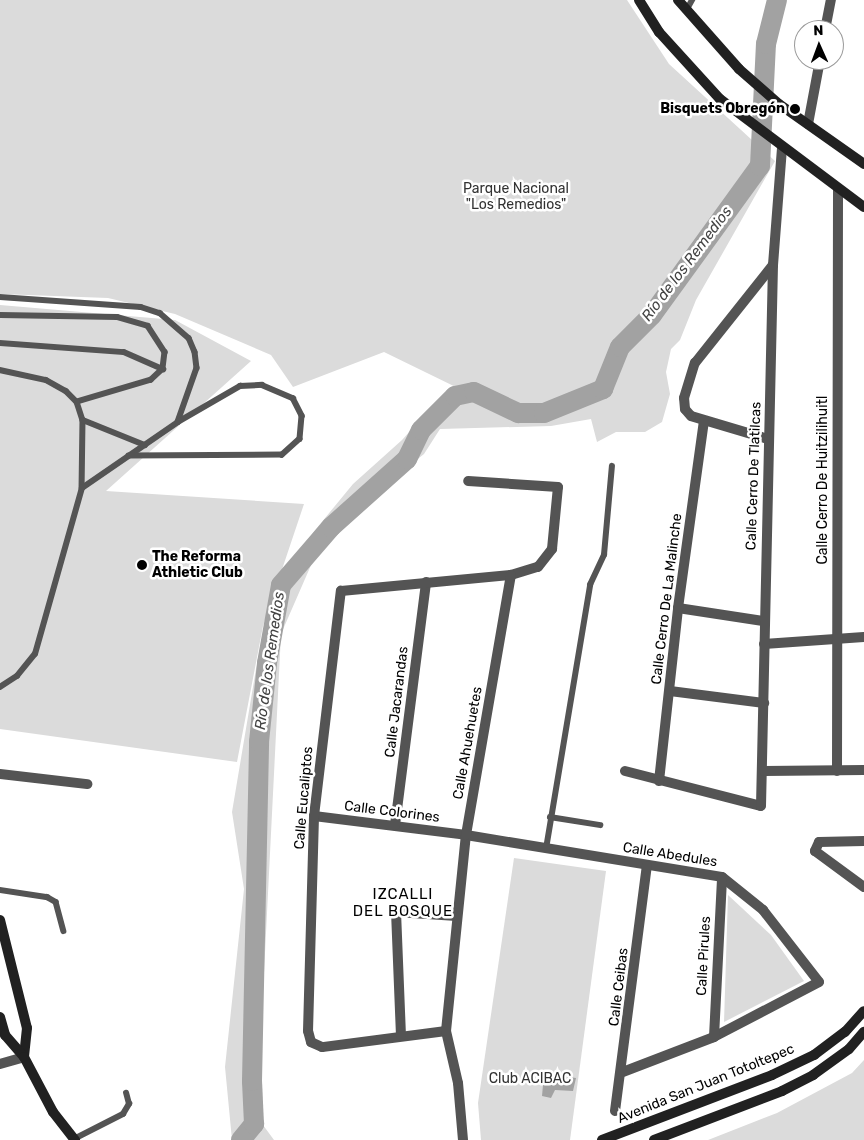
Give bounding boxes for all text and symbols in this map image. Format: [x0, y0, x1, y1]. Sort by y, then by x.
north arrow [794, 20, 844, 70]
text: N [813, 22, 824, 39]
place label: Bisquets Obregón [660, 101, 785, 117]
marker: Bisquets Obregón [789, 103, 801, 115]
park label: Parque Nacional "Los Remedios" [463, 181, 569, 213]
water label: Río de los Remedios [638, 203, 736, 325]
street label: Calle Cerro De Huitzilihuitl [815, 396, 831, 564]
street label: Calle Cerro De Tlatilcas [743, 401, 765, 551]
street label: Calle Cerro De La Malinche [648, 512, 686, 686]
place label: The Reforma Athletic Club [152, 549, 243, 582]
marker: The Reforma Athletic Club [136, 559, 148, 571]
water label: Río de los Remedios [251, 591, 289, 731]
street label: Calle Jacarandas [382, 646, 412, 758]
street label: Calle Ahuehuetes [450, 685, 486, 801]
street label: Calle Eucaliptos [291, 746, 317, 850]
street label: Calle Colorines [343, 798, 441, 826]
street label: Calle Abedules [621, 839, 719, 871]
district label: IZCALLI DEL BOSQUE [351, 885, 455, 920]
street label: Calle Pirules [694, 916, 714, 996]
street label: Calle Ceibas [606, 947, 632, 1027]
street label: Avenida San Juan Totoltepec [615, 1041, 797, 1127]
park label: Club ACIBAC [488, 1071, 572, 1087]

